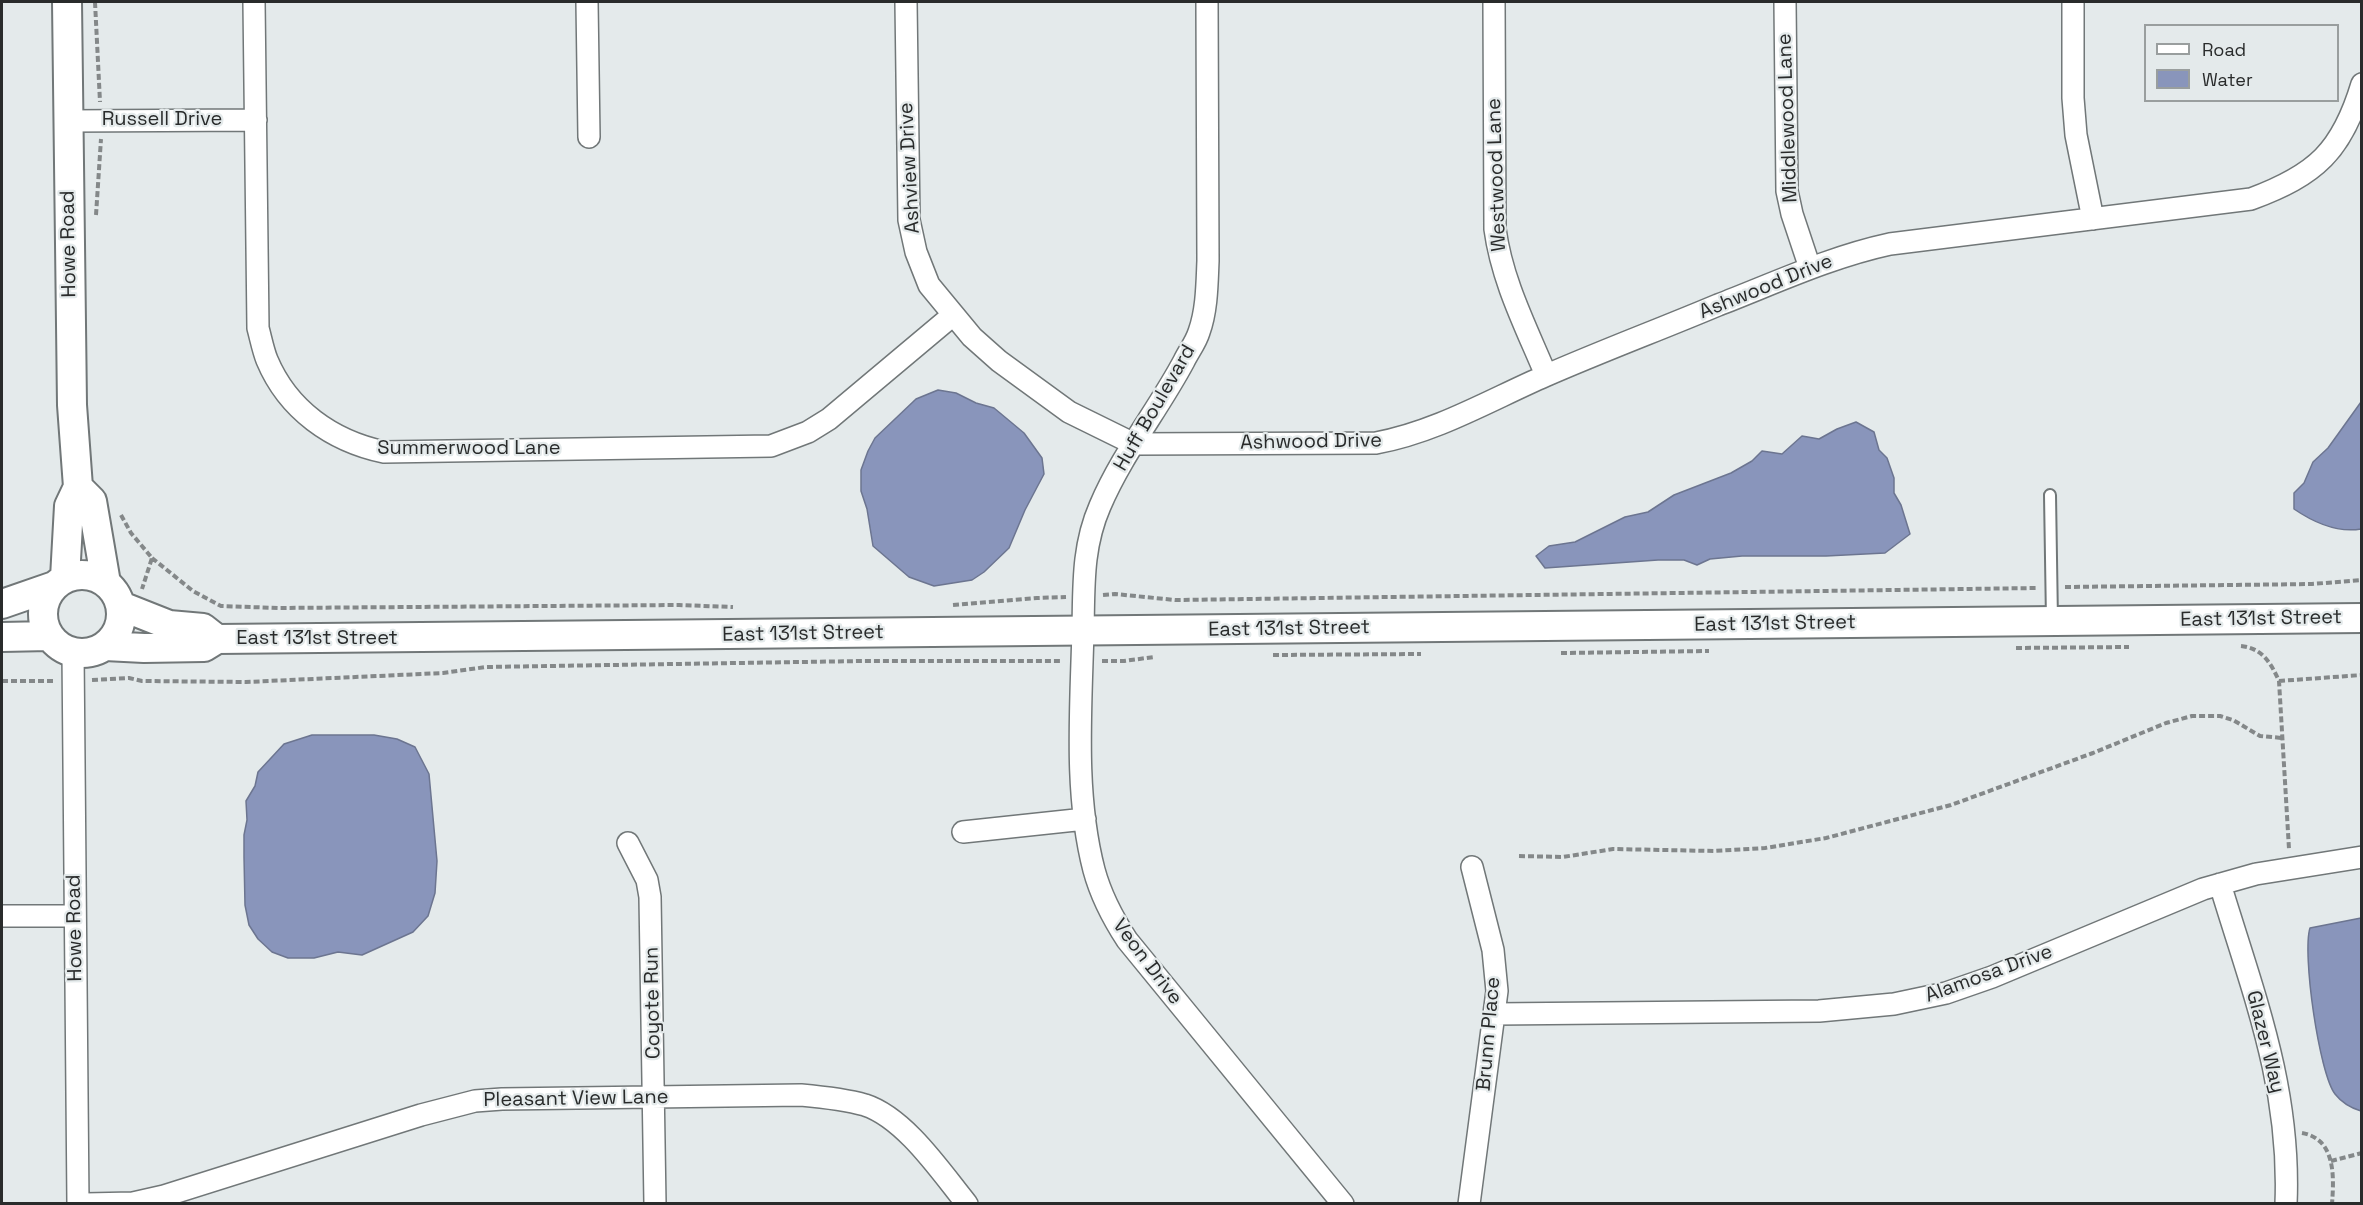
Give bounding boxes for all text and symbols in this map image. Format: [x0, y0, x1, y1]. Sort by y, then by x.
legend [2144, 24, 2339, 102]
street label: Middlewood Lane [1773, 33, 1803, 203]
text: Road [2202, 38, 2246, 61]
text: Water [2202, 68, 2253, 91]
street label: Westwood Lane [1482, 98, 1512, 252]
street label: Ashview Drive [895, 102, 925, 234]
street label: Russell Drive [102, 108, 222, 132]
street label: Howe Road [56, 190, 82, 298]
street label: Ashwood Drive [1696, 249, 1836, 325]
street label: Huff Boulevard [1109, 341, 1201, 475]
street label: Ashwood Drive [1240, 429, 1382, 455]
street label: Summerwood Lane [377, 437, 561, 461]
street label: East 131st Street [2180, 606, 2342, 632]
street label: East 131st Street [1694, 611, 1856, 637]
street label: East 131st Street [1208, 616, 1370, 642]
street label: East 131st Street [722, 621, 884, 647]
street label: East 131st Street [236, 627, 398, 651]
street label: Howe Road [62, 874, 88, 982]
street label: Veon Drive [1107, 914, 1187, 1010]
street label: Alamosa Drive [1922, 940, 2056, 1008]
street label: Coyote Run [640, 947, 666, 1059]
street label: Brunn Place [1472, 976, 1506, 1092]
street label: Glazer Way [2241, 988, 2289, 1096]
street label: Pleasant View Lane [483, 1085, 669, 1113]

